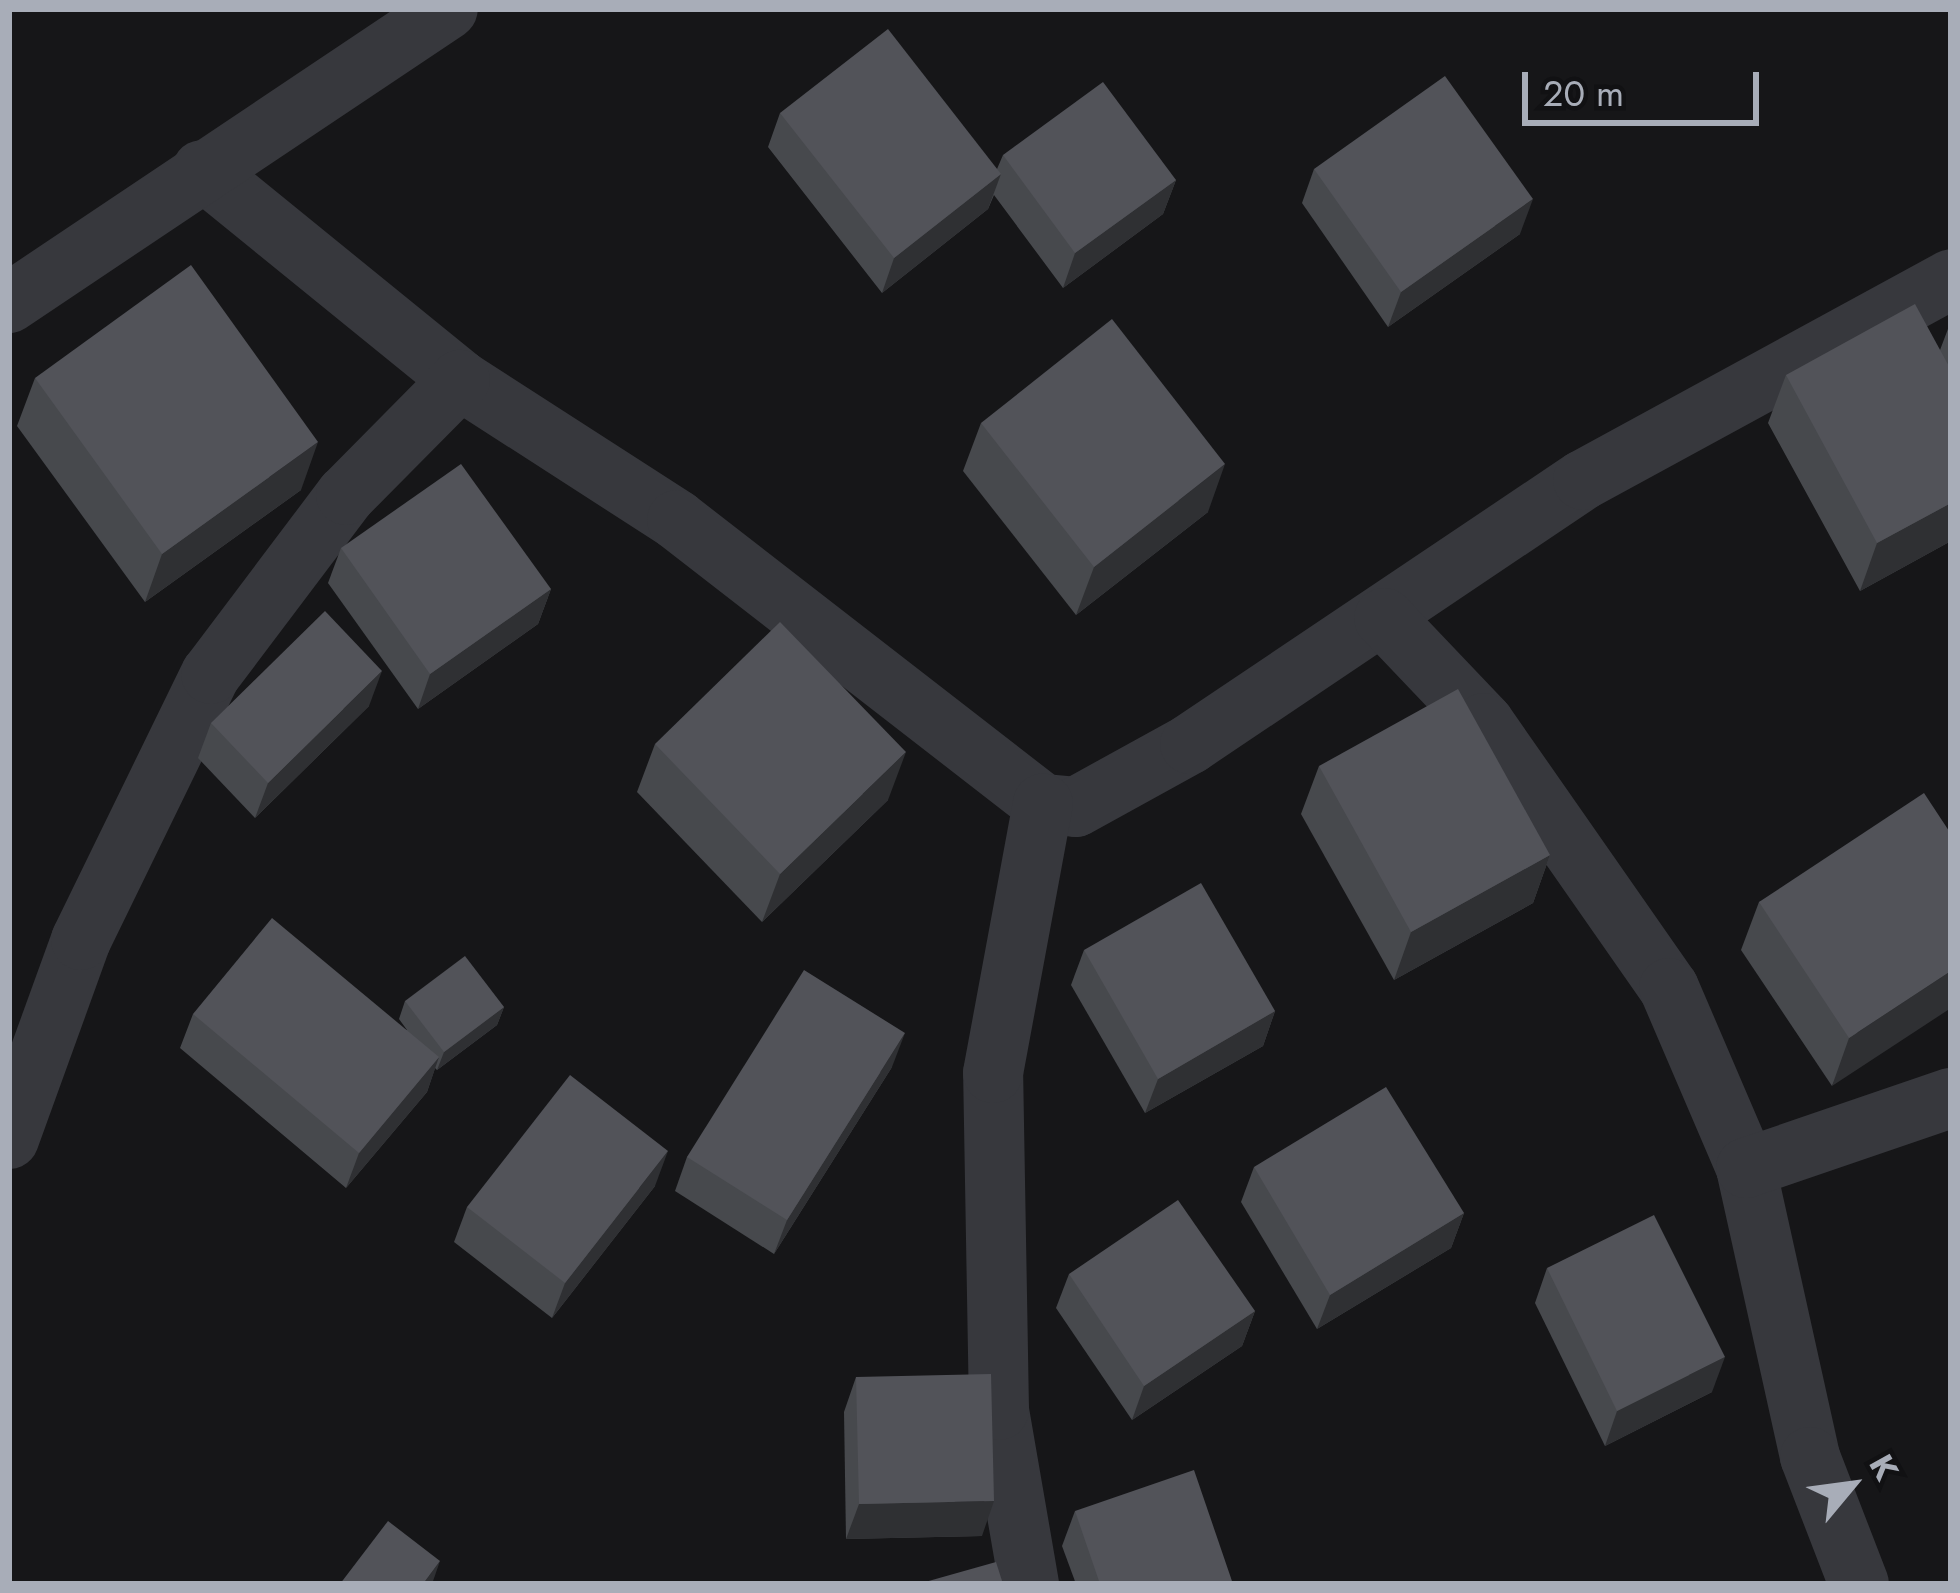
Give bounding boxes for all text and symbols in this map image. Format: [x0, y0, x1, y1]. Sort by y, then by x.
scale bar [1528, 48, 1765, 122]
text: 20 m [1543, 67, 1624, 119]
north arrow [1792, 1425, 1912, 1545]
text: K [1858, 1446, 1910, 1489]

